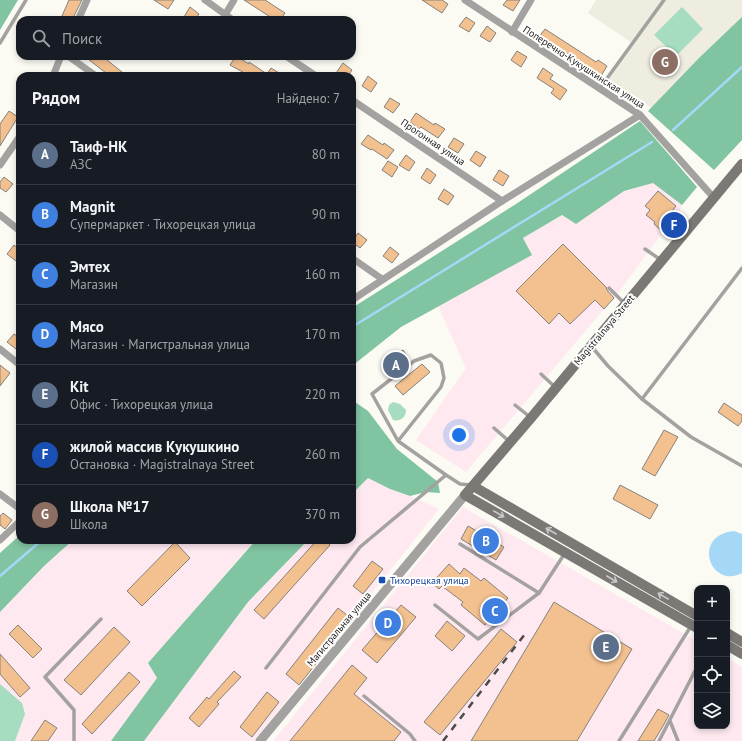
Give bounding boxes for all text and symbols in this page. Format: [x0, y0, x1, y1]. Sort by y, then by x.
search box [16, 16, 356, 60]
street label: Поперечно-Кукушкинская улица [521, 23, 647, 111]
icon: search [30, 27, 52, 49]
text: Поиск [62, 29, 102, 48]
pin: G [652, 47, 678, 77]
text: Рядом [32, 87, 80, 109]
text: Найдено: 7 [277, 90, 340, 107]
street label: Прогонная улица [398, 116, 468, 168]
text: Таиф-НК [70, 137, 127, 156]
text: A [41, 146, 49, 163]
text: 80 m [312, 146, 340, 163]
text: АЗС [70, 156, 92, 173]
text: Magnit [70, 197, 115, 216]
text: B [41, 206, 49, 223]
text: 90 m [312, 206, 340, 223]
pin: F [661, 210, 687, 240]
text: Супермаркет · Тихорецкая улица [70, 216, 256, 233]
text: Эмтех [70, 257, 110, 276]
text: C [41, 266, 49, 283]
text: 160 m [305, 266, 340, 283]
text: Магазин [70, 276, 118, 293]
street label: Magistralnaya Street [571, 292, 638, 368]
text: Мясо [70, 317, 104, 336]
text: D [41, 326, 49, 343]
text: 170 m [305, 326, 340, 343]
text: Магазин · Магистральная улица [70, 336, 250, 353]
pin: A [383, 350, 409, 380]
text: Kit [70, 377, 89, 396]
text: E [42, 386, 48, 403]
text: 220 m [305, 386, 340, 403]
text: Офис · Тихорецкая улица [70, 396, 213, 413]
your location [449, 425, 469, 445]
text: жилой массив Кукушкино [70, 437, 239, 456]
text: F [42, 446, 48, 463]
text: 260 m [305, 446, 340, 463]
text: Остановка · Magistralnaya Street [70, 456, 254, 473]
text: Школа №17 [70, 497, 150, 516]
text: G [41, 506, 49, 523]
text: 370 m [305, 506, 340, 523]
one-way arrow [493, 510, 505, 518]
text: Школа [70, 516, 107, 533]
pin: B [473, 526, 499, 556]
one-way arrow [545, 527, 557, 535]
place label: Тихорецкая улица [390, 574, 469, 587]
marker: Тихорецкая улица [377, 575, 387, 585]
one-way arrow [606, 575, 618, 583]
map controls [694, 585, 730, 729]
button: + [694, 585, 730, 621]
street label: Магистральная улица [304, 589, 374, 669]
one-way arrow [657, 592, 669, 600]
pin: C [482, 596, 508, 626]
pin: D [375, 608, 401, 638]
button: − [694, 621, 730, 657]
pin: E [593, 632, 619, 662]
button: locate [694, 657, 730, 693]
button: layers [694, 693, 730, 729]

